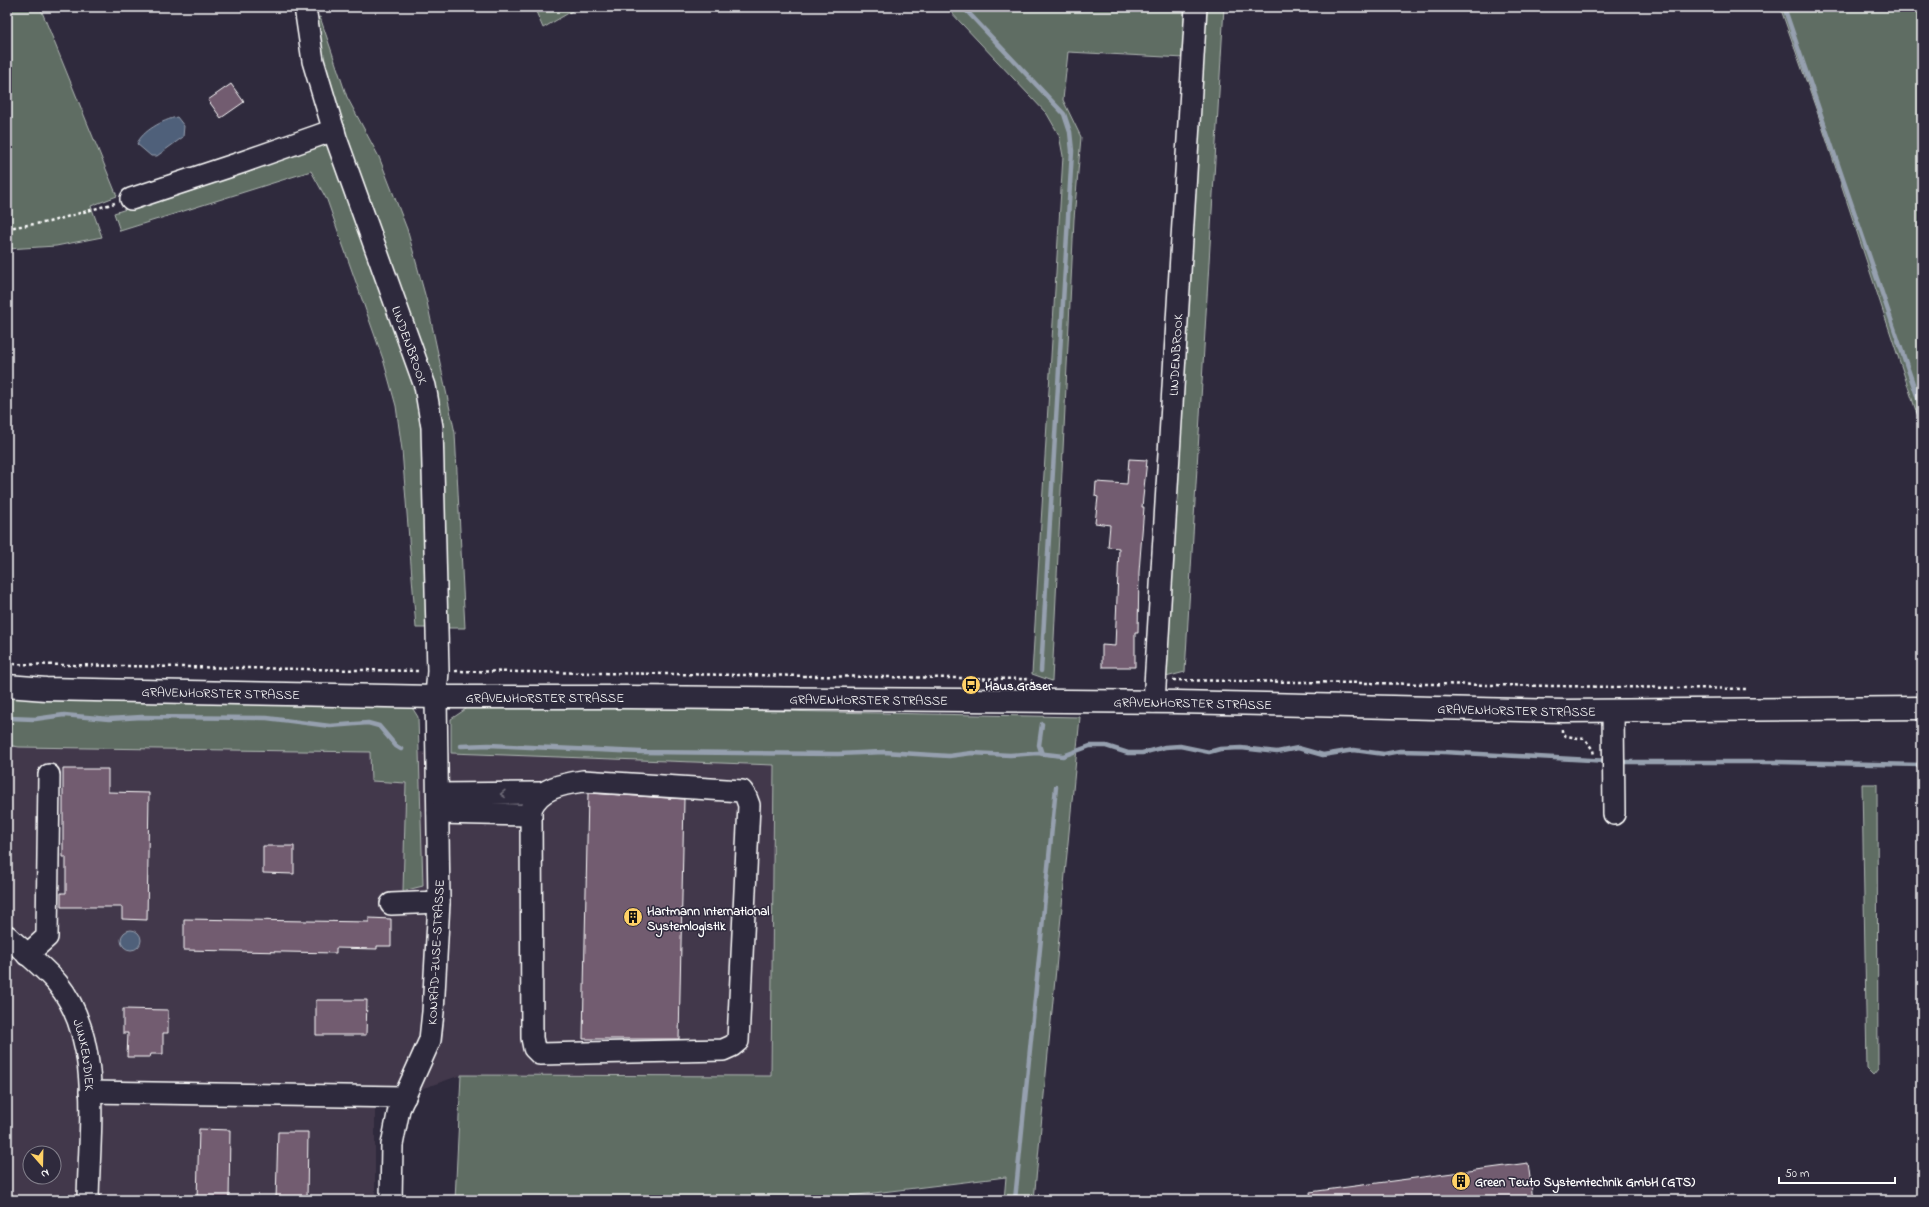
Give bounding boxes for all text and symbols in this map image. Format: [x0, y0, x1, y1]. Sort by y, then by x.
street label: LINDENBROOK [386, 304, 432, 388]
street label: LINDENBROOK [1165, 312, 1188, 396]
bus stop icon: Haus Gräser [960, 674, 982, 696]
place label: Haus Gräser [985, 677, 1053, 696]
street label: GRAVENHORSTER STRASSE [141, 683, 300, 705]
street label: GRAVENHORSTER STRASSE [466, 689, 624, 708]
street label: GRAVENHORSTER STRASSE [789, 690, 948, 711]
street label: GRAVENHORSTER STRASSE [1113, 693, 1272, 715]
street label: GRAVENHORSTER STRASSE [1437, 700, 1596, 722]
one-way arrow [500, 790, 506, 798]
street label: KONRAD-ZUSE-STRASSE [423, 879, 450, 1025]
place label: Hartmann International Systemlogistik [647, 902, 769, 938]
building icon: Hartmann International Systemlogistik [622, 906, 644, 928]
street label: JUNKENDIEK [67, 1016, 98, 1092]
north arrow [22, 1145, 62, 1185]
scale bar [1779, 1159, 1895, 1185]
text: N [39, 1165, 51, 1182]
text: 50 m [1785, 1165, 1809, 1183]
building icon: Green Teuto Systemtechnik GmbH (GTS) [1450, 1170, 1472, 1192]
place label: Green Teuto Systemtechnik GmbH (GTS) [1475, 1173, 1695, 1194]

